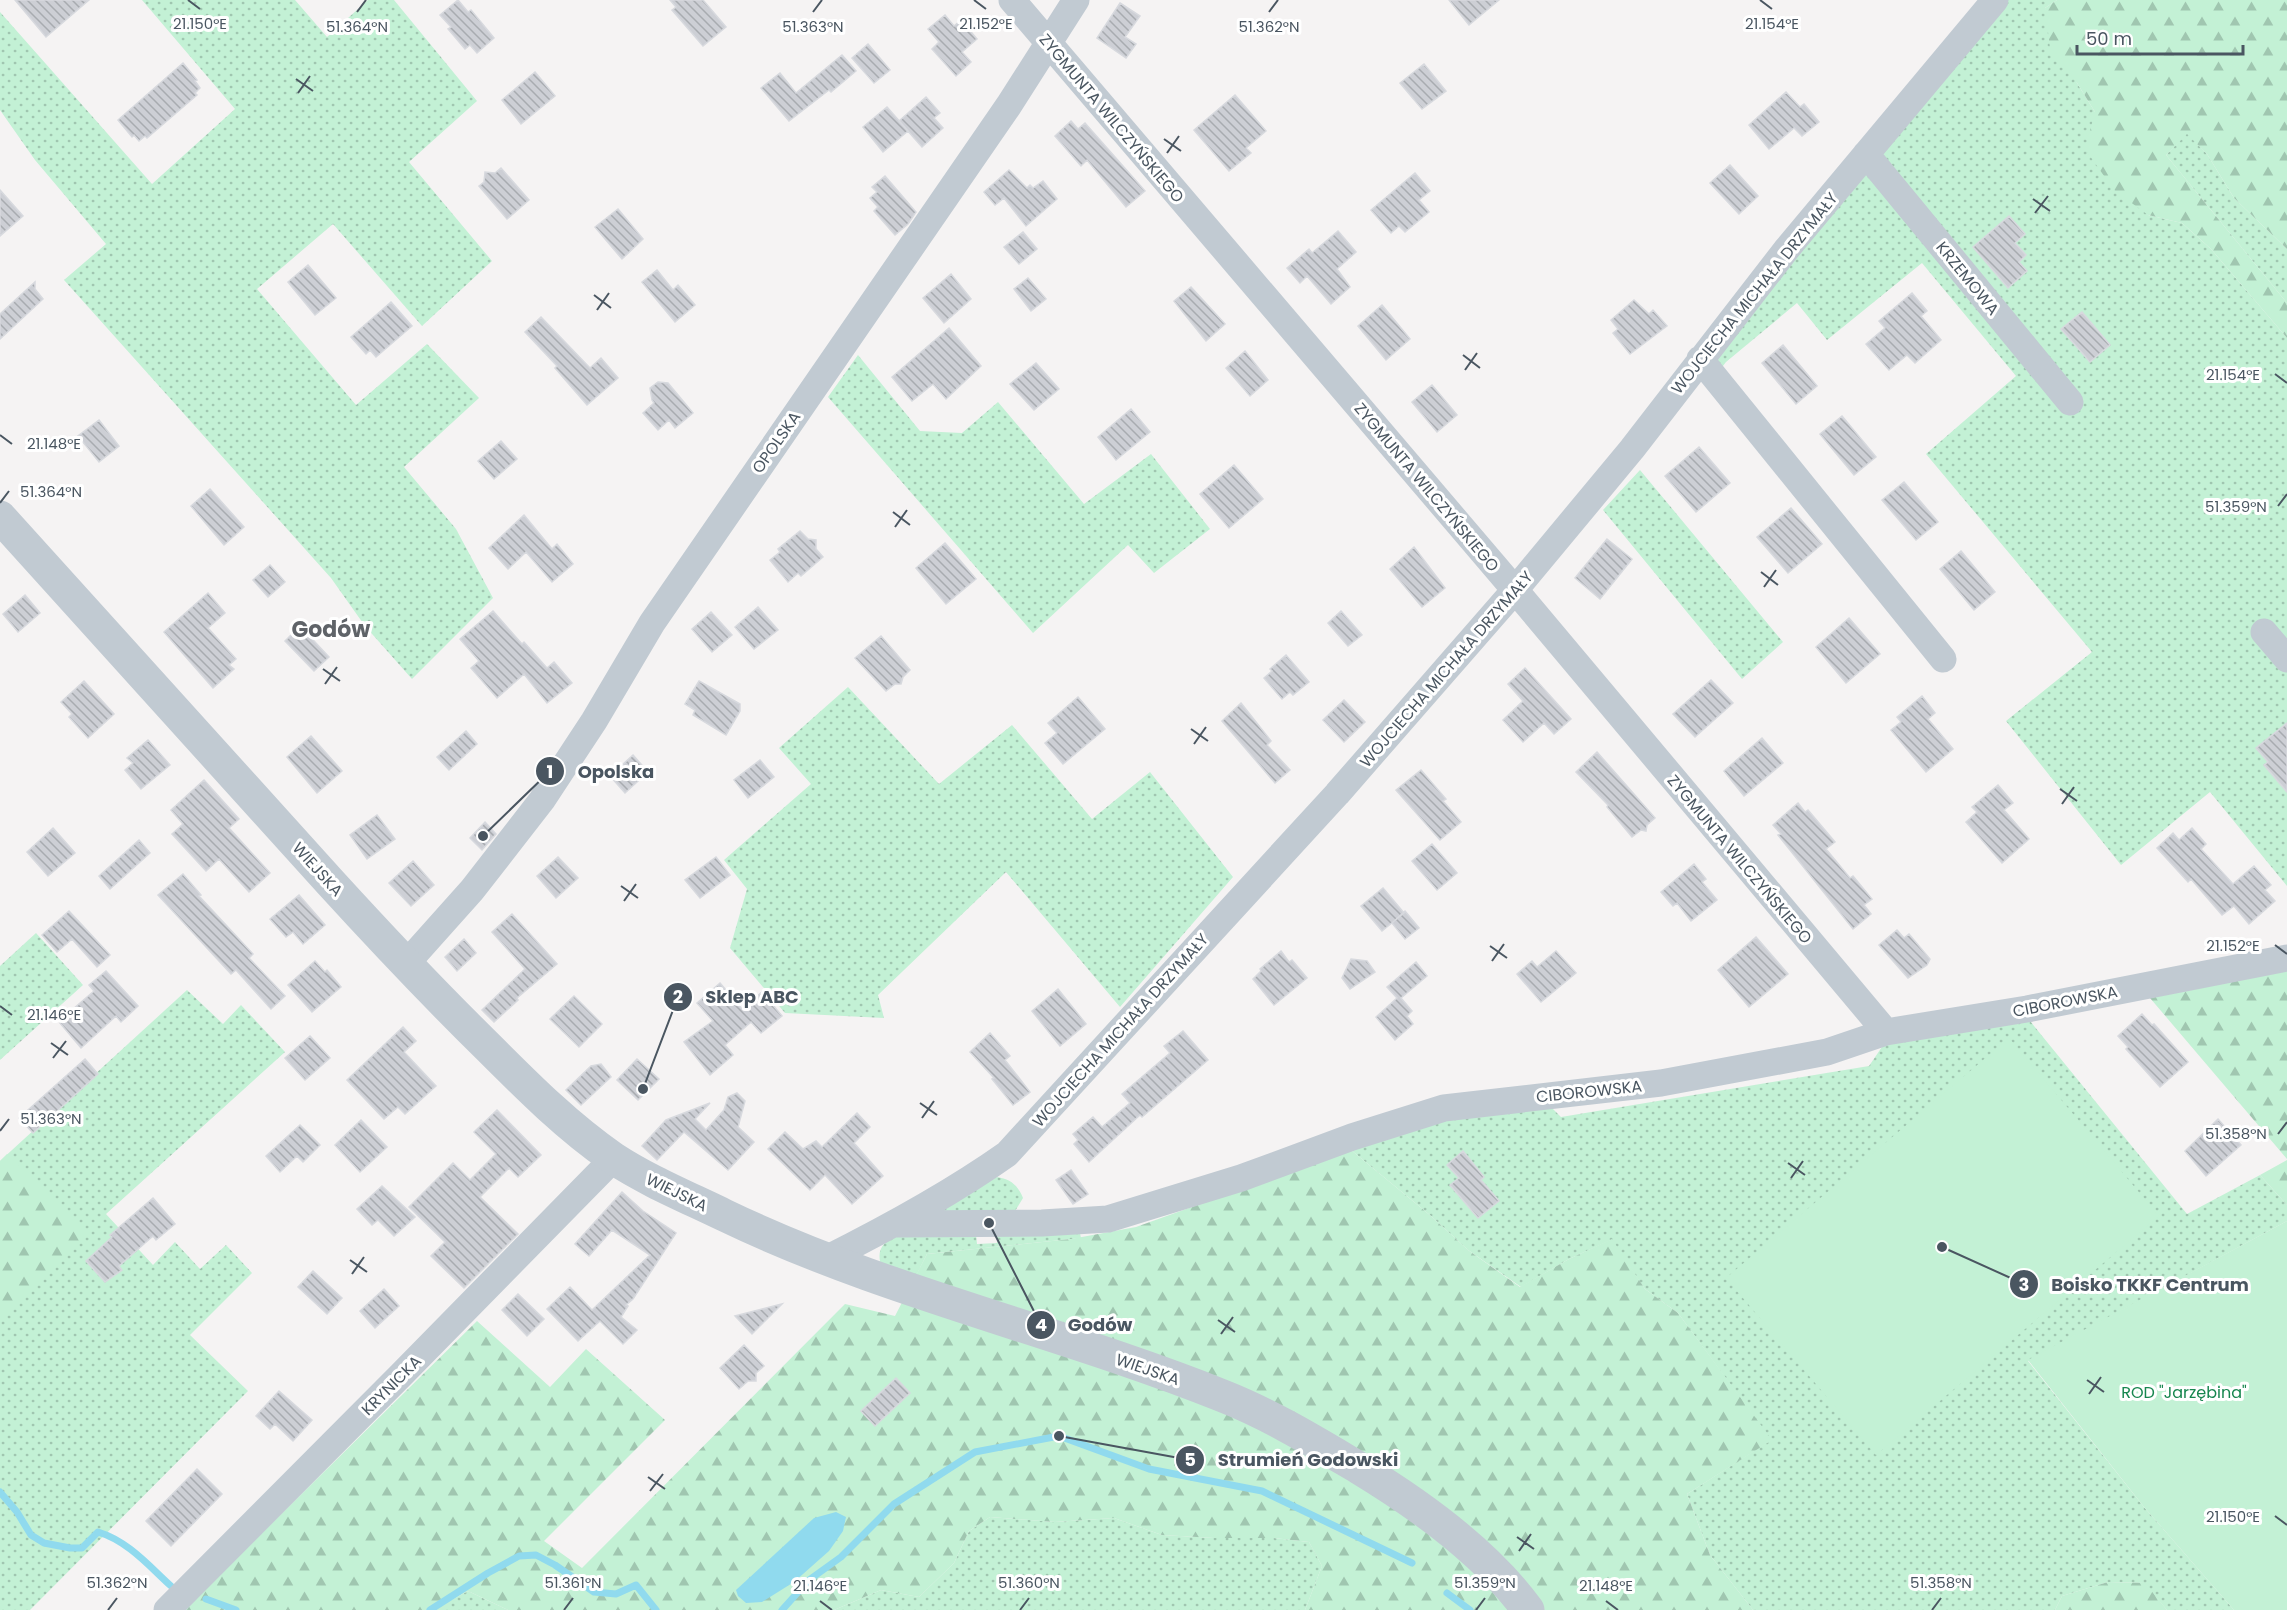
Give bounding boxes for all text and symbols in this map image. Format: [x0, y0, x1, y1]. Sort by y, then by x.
text: 21.150°E [173, 13, 227, 34]
text: 21.152°E [959, 13, 1013, 34]
text: 21.154°E [1745, 13, 1799, 34]
text: 51.364°N [326, 16, 388, 37]
text: 51.363°N [782, 16, 844, 37]
text: 51.362°N [1238, 16, 1300, 37]
scale bar [2077, 18, 2244, 56]
text: 50 m [2086, 26, 2132, 51]
street label: ZYGMUNTA WILCZYŃSKIEGO [1034, 29, 1189, 208]
street label: WOJCIECHA MICHAŁA DRZYMAŁY [1666, 187, 1844, 399]
street label: KRZEMOWA [1931, 237, 2005, 320]
text: 21.154°E [2206, 364, 2260, 385]
street label: ZYGMUNTA WILCZYŃSKIEGO [1349, 398, 1504, 577]
street label: OPOLSKA [747, 406, 806, 478]
text: 21.148°E [27, 433, 81, 454]
text: 51.364°N [20, 481, 82, 502]
text: 51.359°N [2205, 496, 2267, 517]
street label: WOJCIECHA MICHAŁA DRZYMAŁY [1355, 566, 1539, 773]
district label: Godów [292, 614, 370, 645]
callout: Opolska [535, 753, 666, 789]
text: 1 [547, 759, 553, 784]
text: Opolska [578, 759, 654, 784]
street label: ZYGMUNTA WILCZYŃSKIEGO [1662, 770, 1817, 949]
street label: WIEJSKA [287, 837, 348, 902]
street label: WOJCIECHA MICHAŁA DRZYMAŁY [1027, 928, 1214, 1132]
text: 21.152°E [2206, 935, 2260, 956]
callout: Sklep ABC [663, 979, 810, 1015]
street label: CIBOROWSKA [2011, 980, 2120, 1023]
text: 2 [673, 984, 683, 1009]
text: Sklep ABC [705, 984, 799, 1009]
text: 21.146°E [27, 1004, 81, 1025]
street label: CIBOROWSKA [1535, 1074, 1643, 1108]
text: 51.363°N [20, 1108, 82, 1129]
text: 51.358°N [2205, 1123, 2267, 1144]
street label: WIEJSKA [642, 1168, 712, 1217]
callout: Boisko TKKF Centrum [2009, 1266, 2261, 1302]
text: 3 [2019, 1272, 2029, 1297]
text: Boisko TKKF Centrum [2051, 1272, 2249, 1297]
callout: Godów [1026, 1307, 1144, 1343]
text: 4 [1035, 1312, 1047, 1337]
text: Godów [1068, 1312, 1133, 1337]
street label: WIEJSKA [1113, 1348, 1183, 1391]
street label: KRYNICKA [356, 1350, 427, 1421]
park label: ROD "Jarzębina" [2121, 1381, 2247, 1404]
callout: Strumień Godowski [1175, 1442, 1410, 1478]
text: 5 [1184, 1447, 1196, 1472]
text: Strumień Godowski [1218, 1447, 1398, 1472]
text: 21.150°E [2206, 1506, 2260, 1527]
text: 51.362°N [86, 1572, 148, 1593]
text: 51.361°N [544, 1572, 602, 1593]
text: 51.360°N [998, 1572, 1060, 1593]
text: 51.359°N [1454, 1572, 1516, 1593]
text: 51.358°N [1910, 1572, 1972, 1593]
text: 21.146°E [793, 1575, 847, 1596]
text: 21.148°E [1579, 1575, 1633, 1596]

